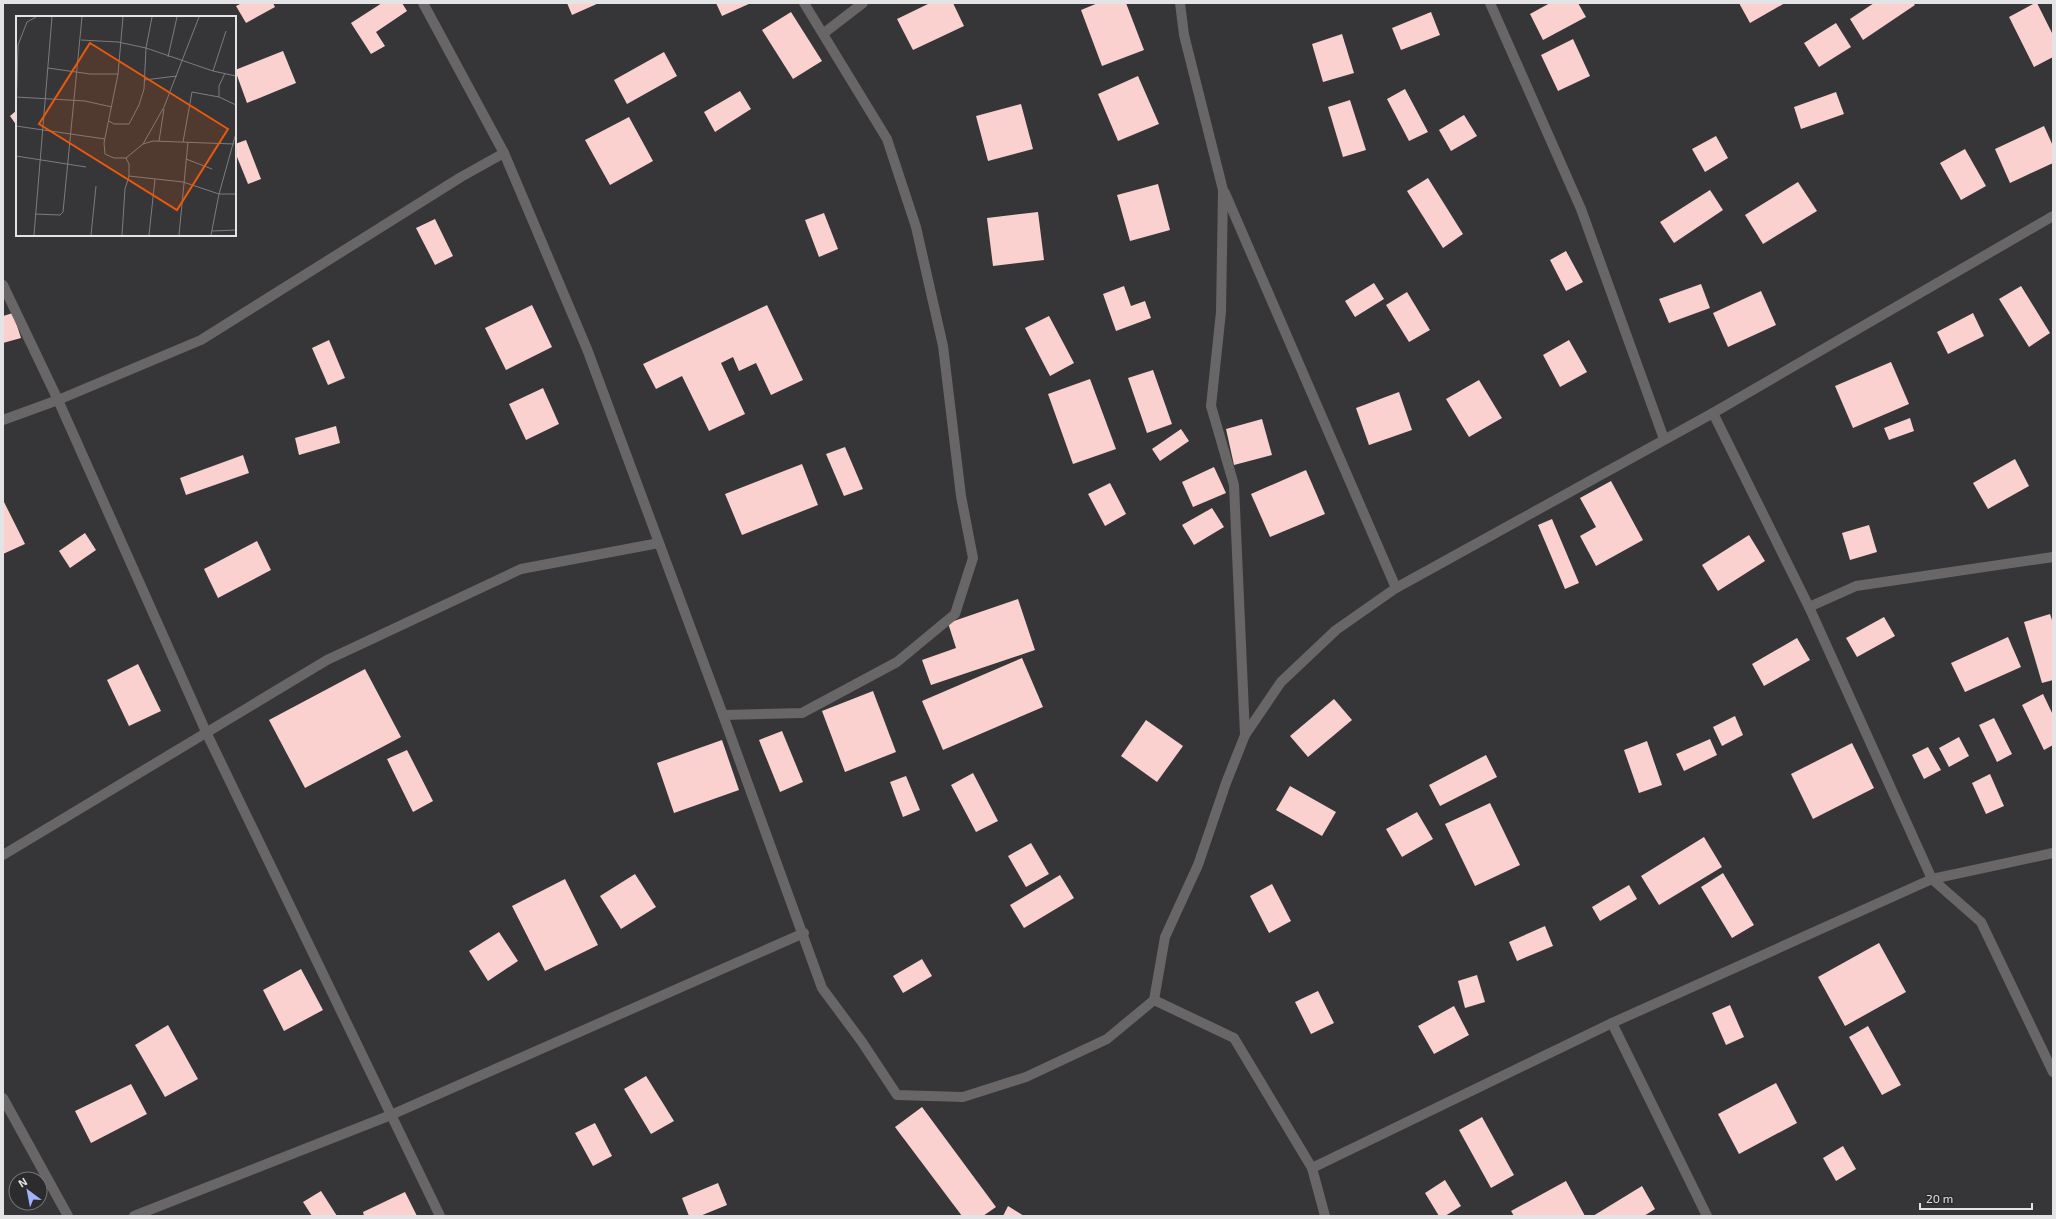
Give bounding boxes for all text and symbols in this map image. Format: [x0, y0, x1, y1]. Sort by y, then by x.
inset map [16, 16, 236, 236]
north arrow [8, 1171, 48, 1211]
text: N [16, 1174, 29, 1190]
scale bar [1920, 1185, 2032, 1211]
text: 20 m [1926, 1191, 1953, 1205]

